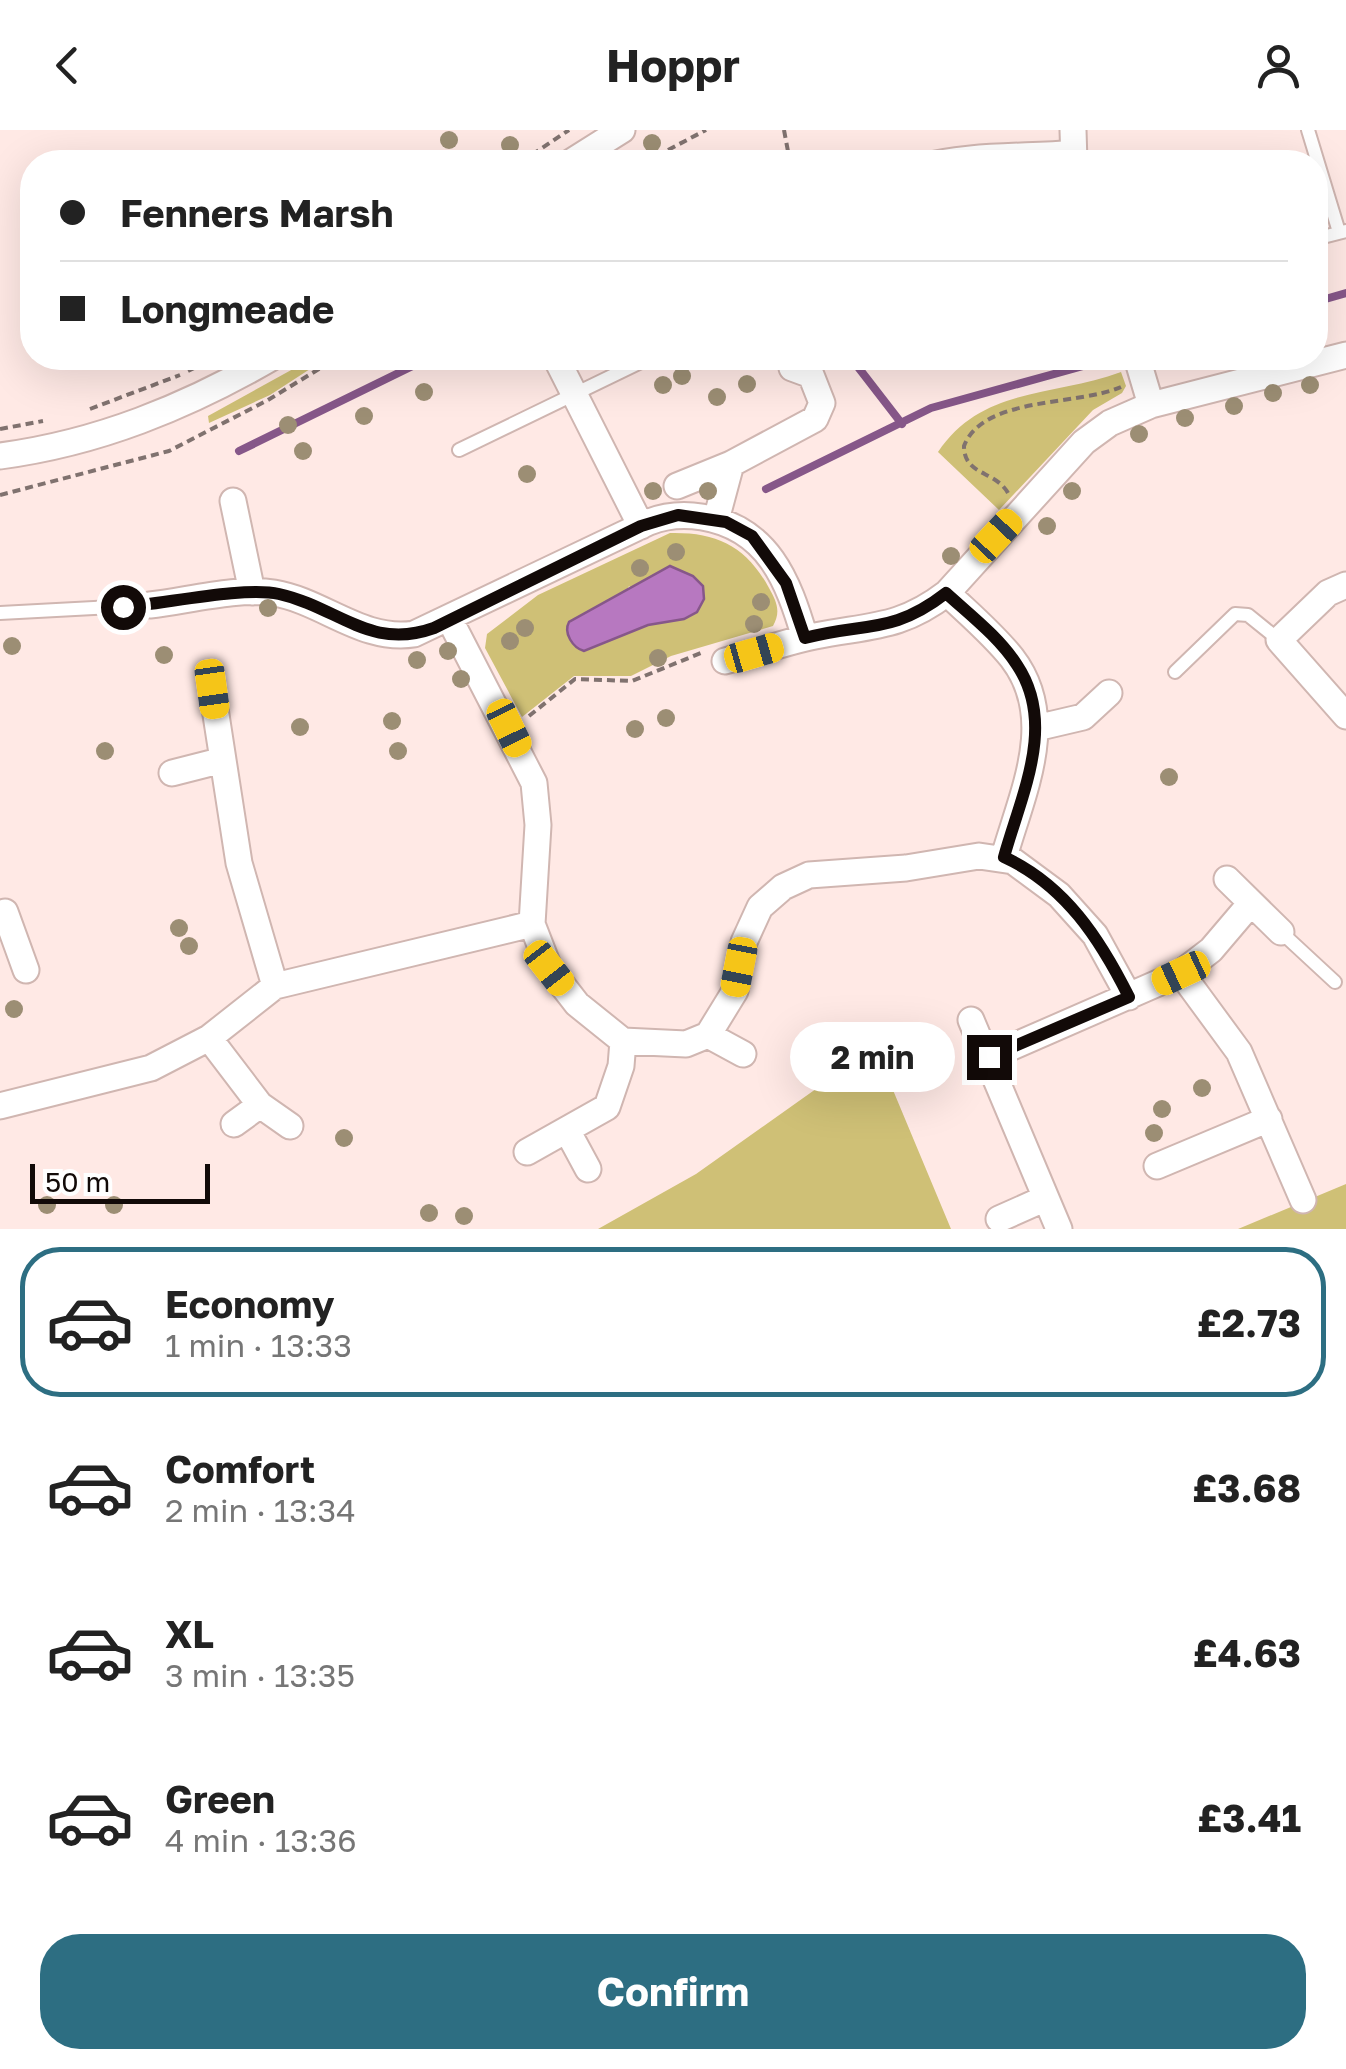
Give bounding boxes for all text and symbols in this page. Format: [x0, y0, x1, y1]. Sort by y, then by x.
icon: back [40, 38, 95, 93]
text: Hoppr [606, 38, 740, 92]
icon: person [1251, 38, 1306, 93]
text: Fenners Marsh [120, 190, 394, 235]
text: Longmeade [120, 286, 334, 331]
car [965, 504, 1027, 568]
route start [101, 585, 146, 630]
car [721, 630, 787, 676]
car [193, 657, 231, 721]
car [482, 694, 536, 762]
car [519, 935, 579, 1001]
car [719, 935, 759, 999]
car [1147, 947, 1215, 999]
callout: 2 min [789, 1022, 954, 1092]
route end [967, 1035, 1012, 1080]
text: 2 min [831, 1038, 914, 1076]
scale bar [30, 1159, 210, 1204]
text: 50 m [45, 1165, 110, 1198]
icon: car [45, 1277, 135, 1367]
text: Economy [165, 1281, 334, 1326]
text: £2.73 [1197, 1300, 1301, 1345]
text: 1 min · 13:33 [165, 1326, 352, 1364]
icon: car [45, 1442, 135, 1532]
text: Comfort [165, 1446, 315, 1491]
text: £3.68 [1192, 1465, 1301, 1510]
text: 2 min · 13:34 [165, 1491, 356, 1529]
icon: car [45, 1607, 135, 1697]
text: XL [165, 1611, 214, 1656]
text: £4.63 [1193, 1630, 1301, 1675]
text: 3 min · 13:35 [165, 1656, 355, 1694]
icon: car [45, 1772, 135, 1862]
text: Green [165, 1776, 275, 1821]
text: £3.41 [1197, 1795, 1301, 1840]
text: 4 min · 13:36 [165, 1821, 357, 1859]
button: Confirm [40, 1934, 1306, 2049]

